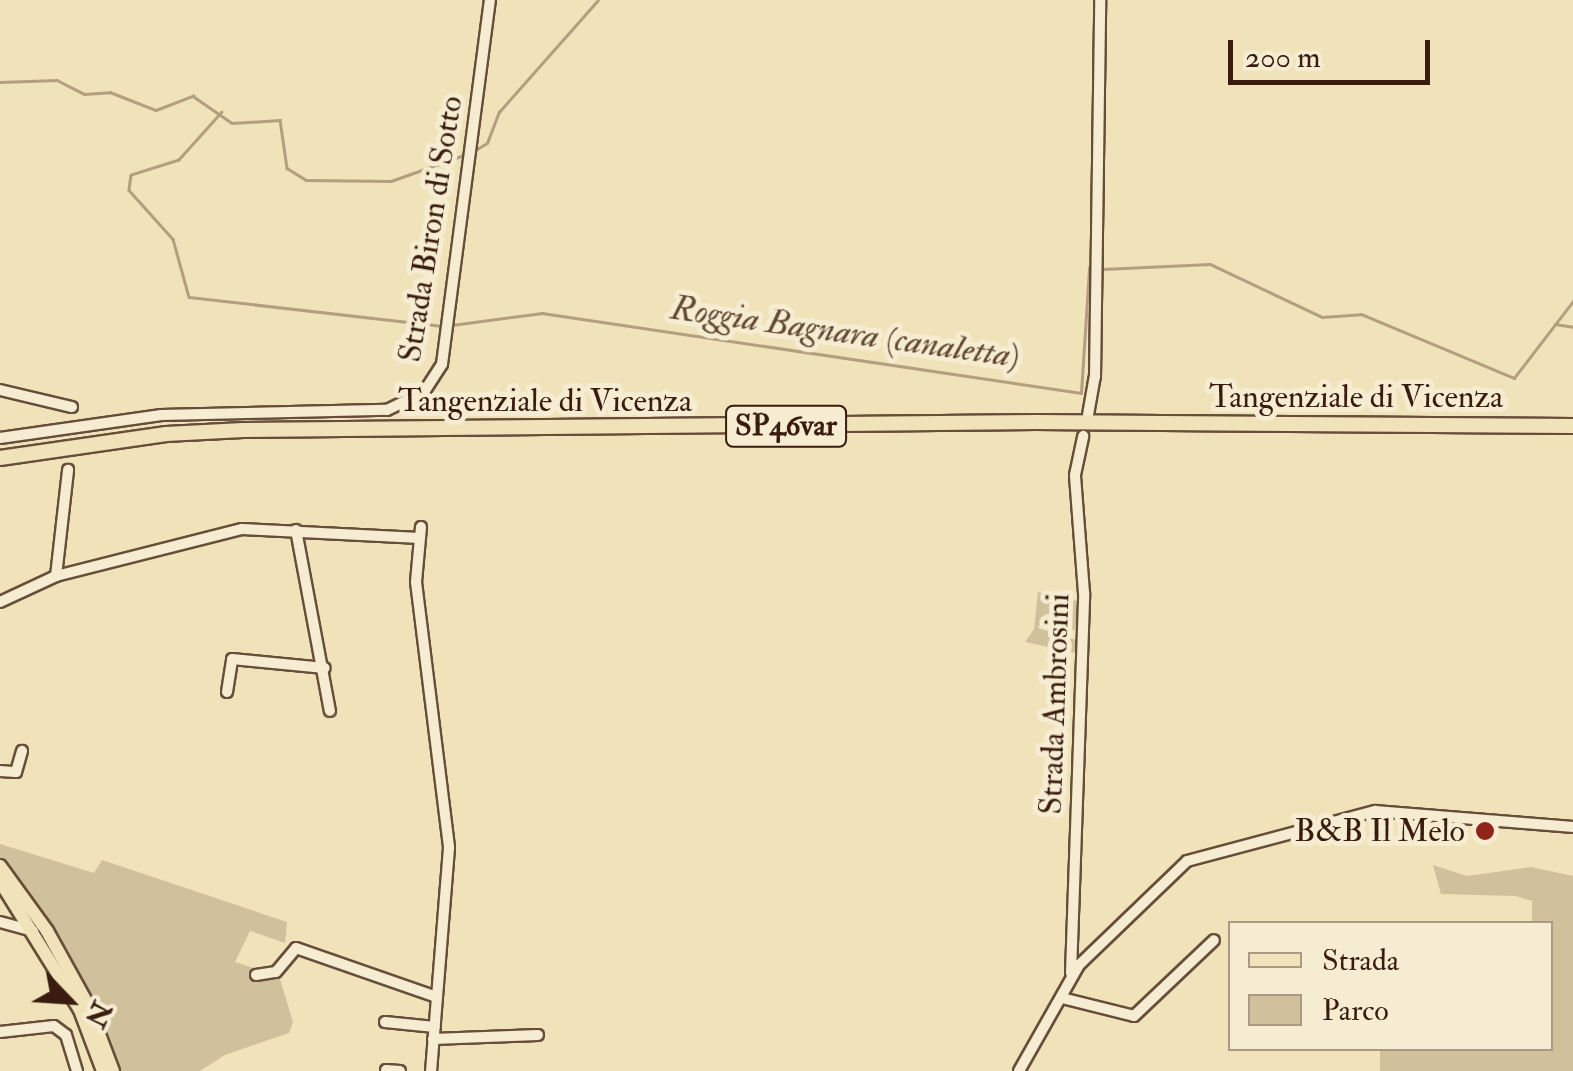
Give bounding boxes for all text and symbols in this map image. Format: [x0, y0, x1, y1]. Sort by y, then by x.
scale bar [1233, 20, 1436, 82]
text: 200 m [1245, 39, 1321, 76]
street label: Strada Biron di Sotto [391, 93, 471, 365]
water label: Roggia Bagnara (canaletta) [668, 287, 1022, 377]
street label: Tangenziale di Vicenza [1209, 378, 1503, 416]
street label: Tangenziale di Vicenza [398, 382, 692, 420]
road number: SP46var [724, 401, 848, 451]
street label: Strada Ambrosini [1032, 593, 1078, 815]
place label: B&B Il Melo [1294, 812, 1465, 850]
marker: B&B Il Melo [1474, 820, 1496, 842]
legend [1228, 921, 1553, 1051]
text: Strada [1322, 942, 1399, 979]
north arrow [20, 951, 120, 1051]
text: Parco [1322, 992, 1389, 1029]
text: N [76, 995, 119, 1033]

